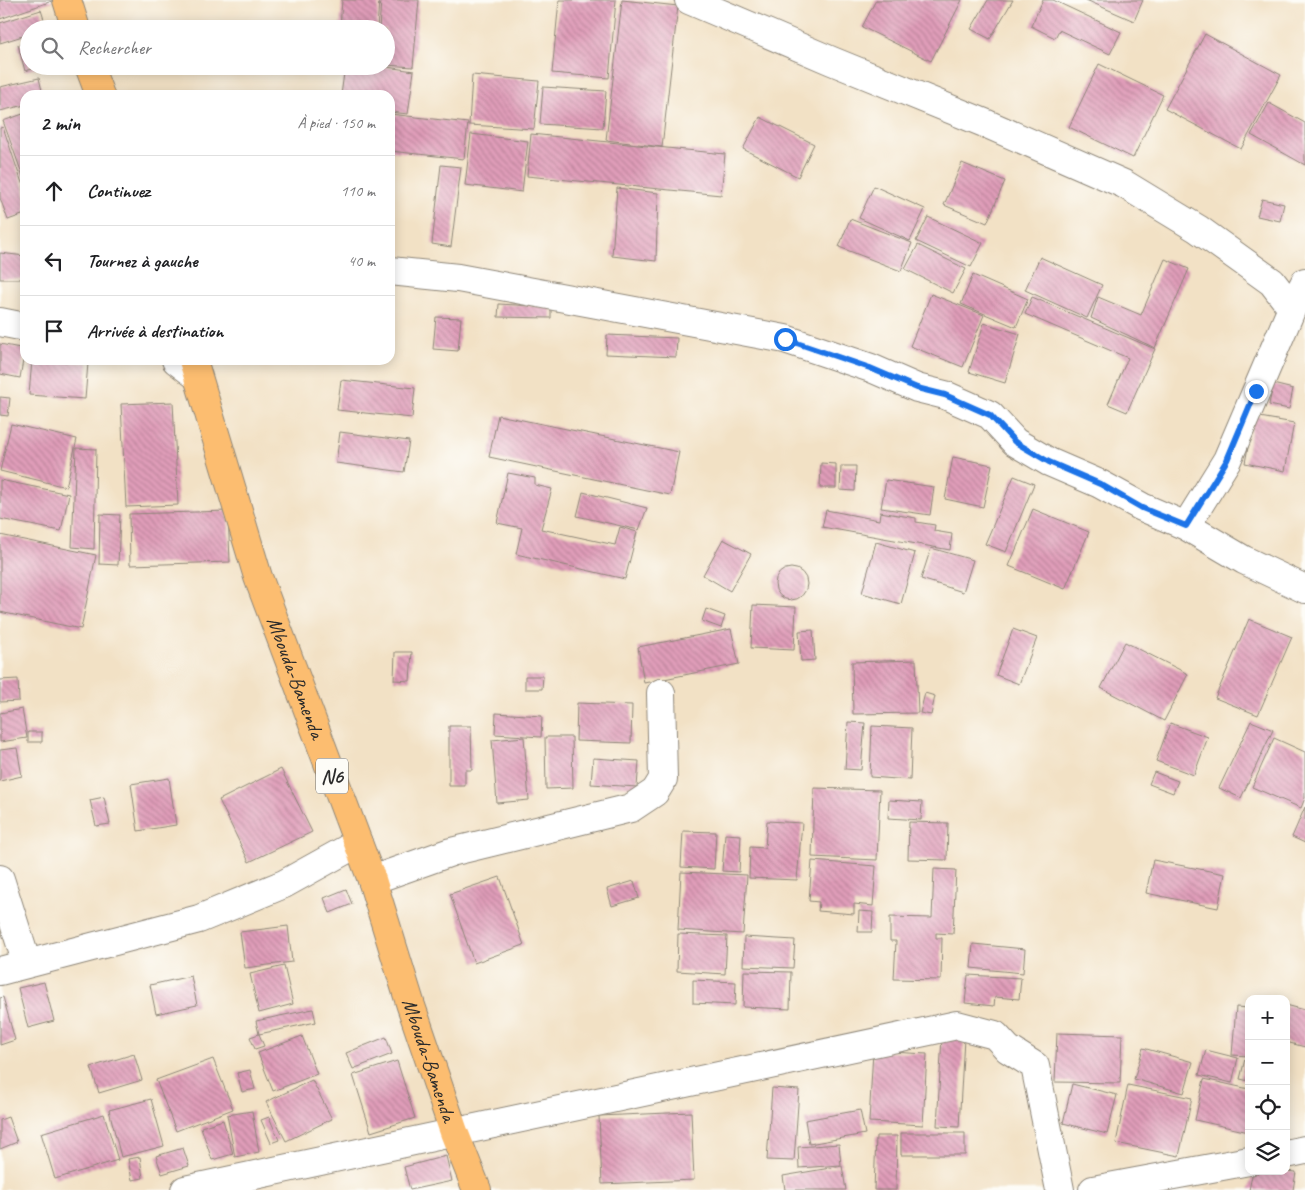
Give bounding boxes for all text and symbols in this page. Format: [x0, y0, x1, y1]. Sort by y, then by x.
search box [20, 20, 395, 75]
icon: search [38, 34, 66, 62]
text: Rechercher [78, 36, 151, 60]
text: 2 min [40, 110, 80, 136]
text: À pied · 150 m [297, 113, 375, 133]
icon: ahead [40, 177, 68, 205]
text: Continuez [87, 179, 150, 203]
text: 110 m [341, 181, 375, 201]
icon: left [40, 247, 68, 275]
text: Tournez à gauche [87, 249, 198, 273]
text: 40 m [348, 251, 375, 271]
icon: arrive [40, 317, 68, 345]
text: Arrivée à destination [87, 319, 223, 343]
route start [774, 328, 797, 351]
route end [1245, 380, 1268, 403]
street label: Mbouda-Bamenda [261, 613, 331, 745]
road number: N6 [316, 758, 348, 794]
street label: Mbouda-Bamenda [396, 995, 463, 1127]
map controls [1245, 995, 1290, 1175]
button: + [1245, 995, 1290, 1040]
button: − [1245, 1040, 1290, 1085]
button: locate [1245, 1085, 1290, 1130]
button: layers [1245, 1130, 1290, 1175]

